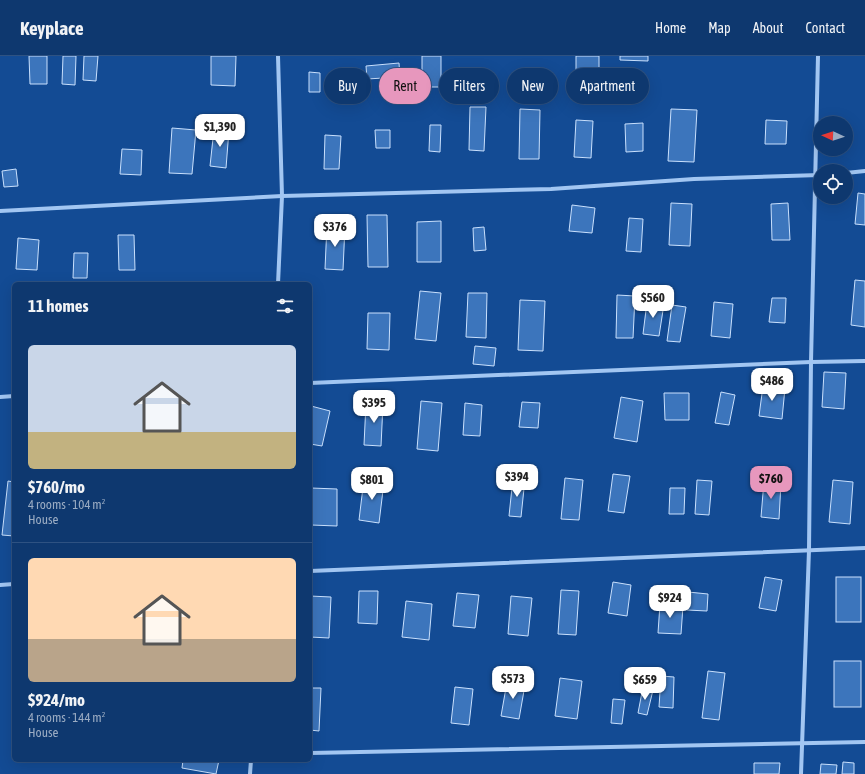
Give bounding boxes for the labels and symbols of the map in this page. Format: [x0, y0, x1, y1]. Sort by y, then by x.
pin: $1,390 [187, 114, 253, 148]
north arrow [813, 116, 853, 156]
pin: $376 [311, 214, 359, 248]
pin: $560 [629, 285, 677, 319]
pin: $486 [748, 368, 796, 402]
pin: $395 [350, 390, 398, 424]
pin: $394 [493, 464, 541, 498]
pin: $760 [747, 466, 795, 500]
pin: $801 [348, 467, 396, 501]
pin: $924 [646, 585, 694, 619]
pin: $573 [489, 666, 537, 700]
pin: $659 [621, 667, 669, 701]

